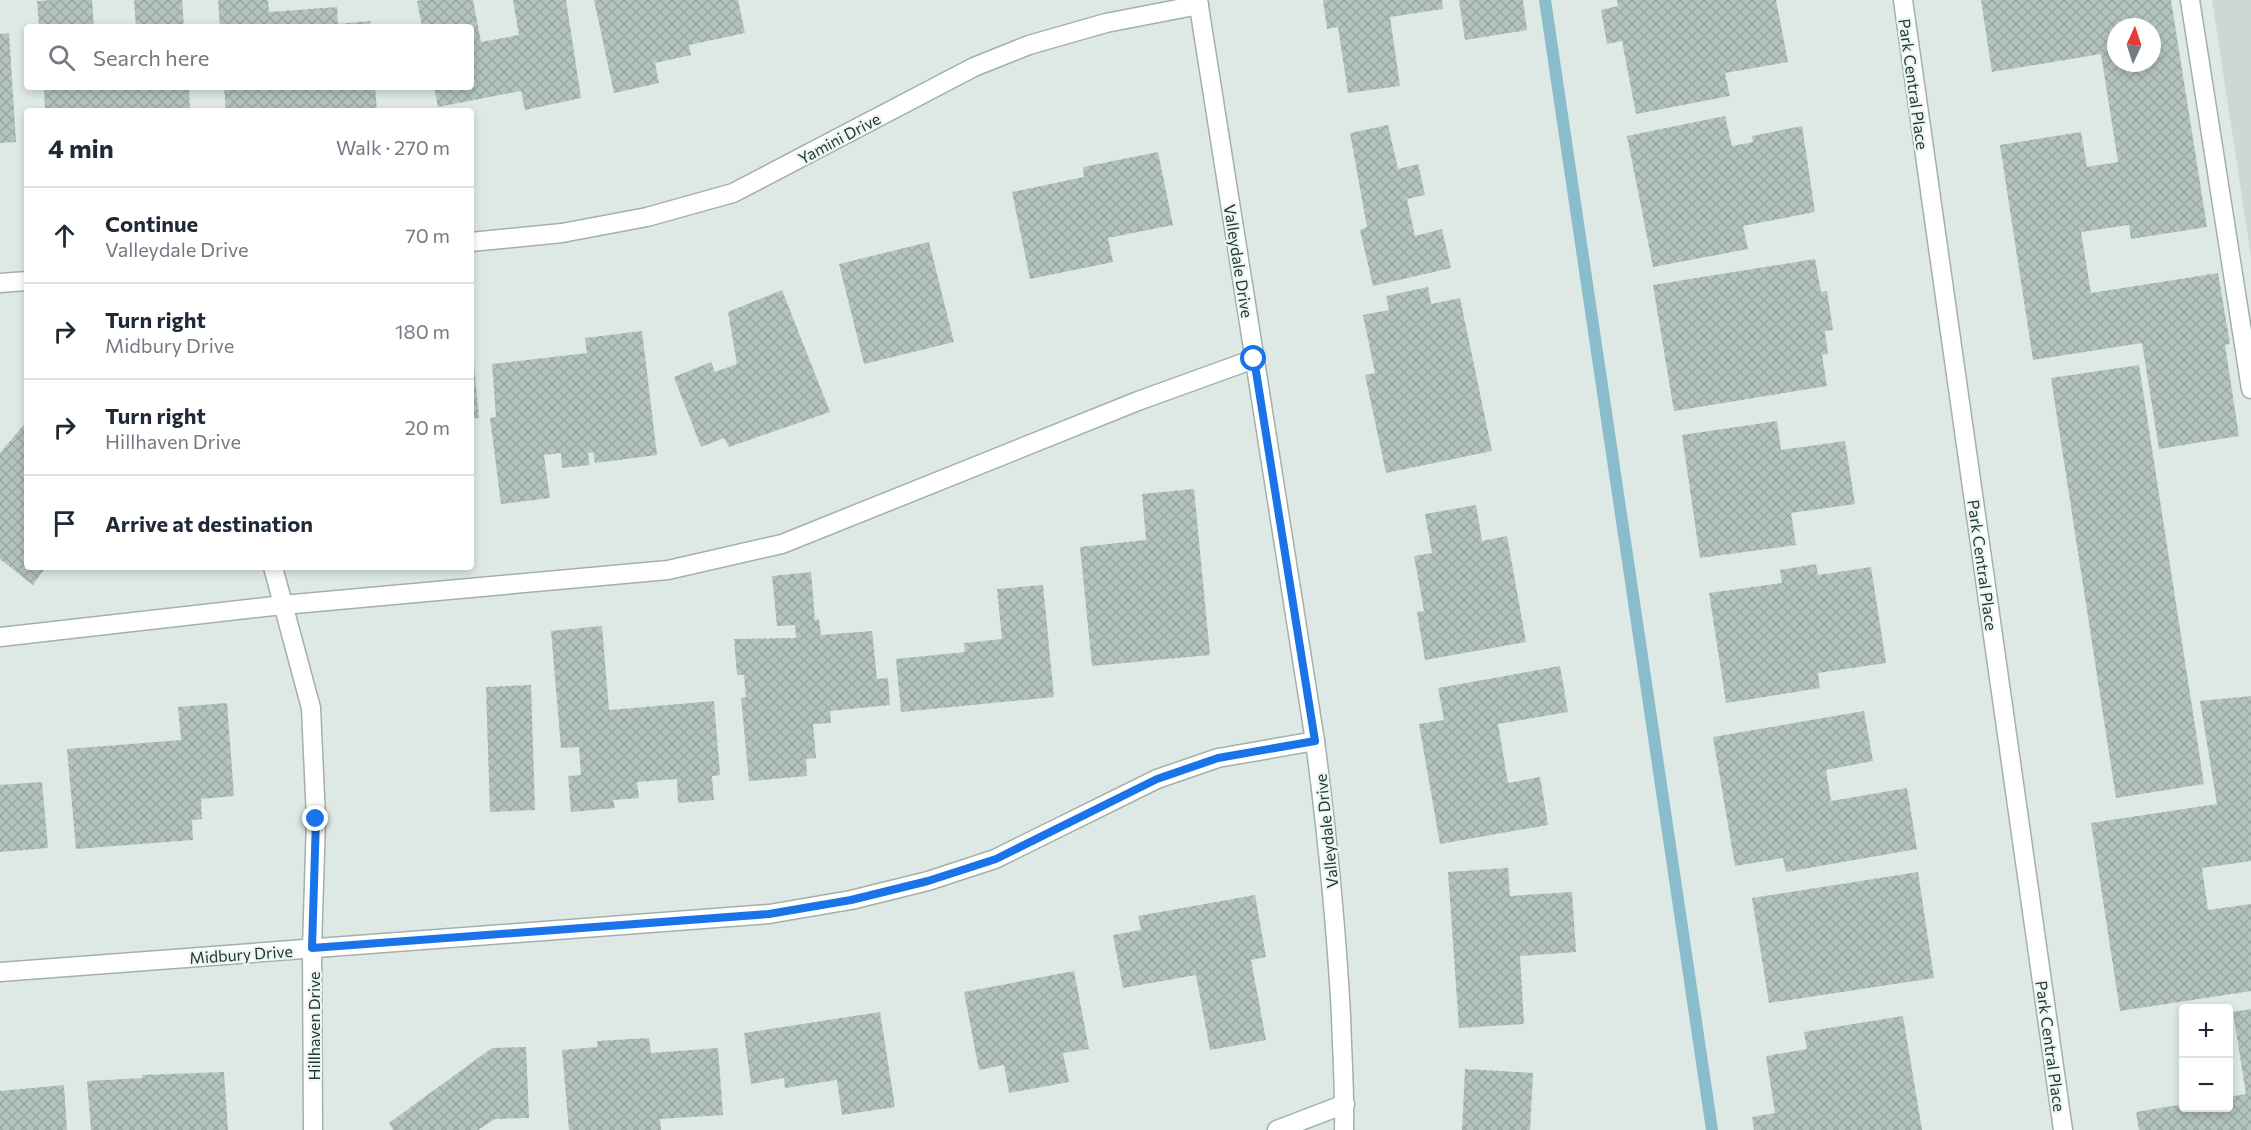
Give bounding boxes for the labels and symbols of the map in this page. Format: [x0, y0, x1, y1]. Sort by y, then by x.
street label: Park Central Place [1895, 17, 1933, 151]
north arrow [2107, 18, 2161, 72]
street label: Yamini Drive [795, 108, 883, 168]
street label: Valleydale Drive [1221, 203, 1257, 319]
route start [1240, 345, 1266, 371]
street label: Park Central Place [1964, 498, 2002, 632]
street label: Valleydale Drive [1311, 773, 1341, 889]
route end [302, 805, 328, 831]
street label: Midbury Drive [189, 941, 293, 967]
street label: Hillhaven Drive [304, 972, 323, 1080]
street label: Park Central Place [2032, 979, 2070, 1113]

